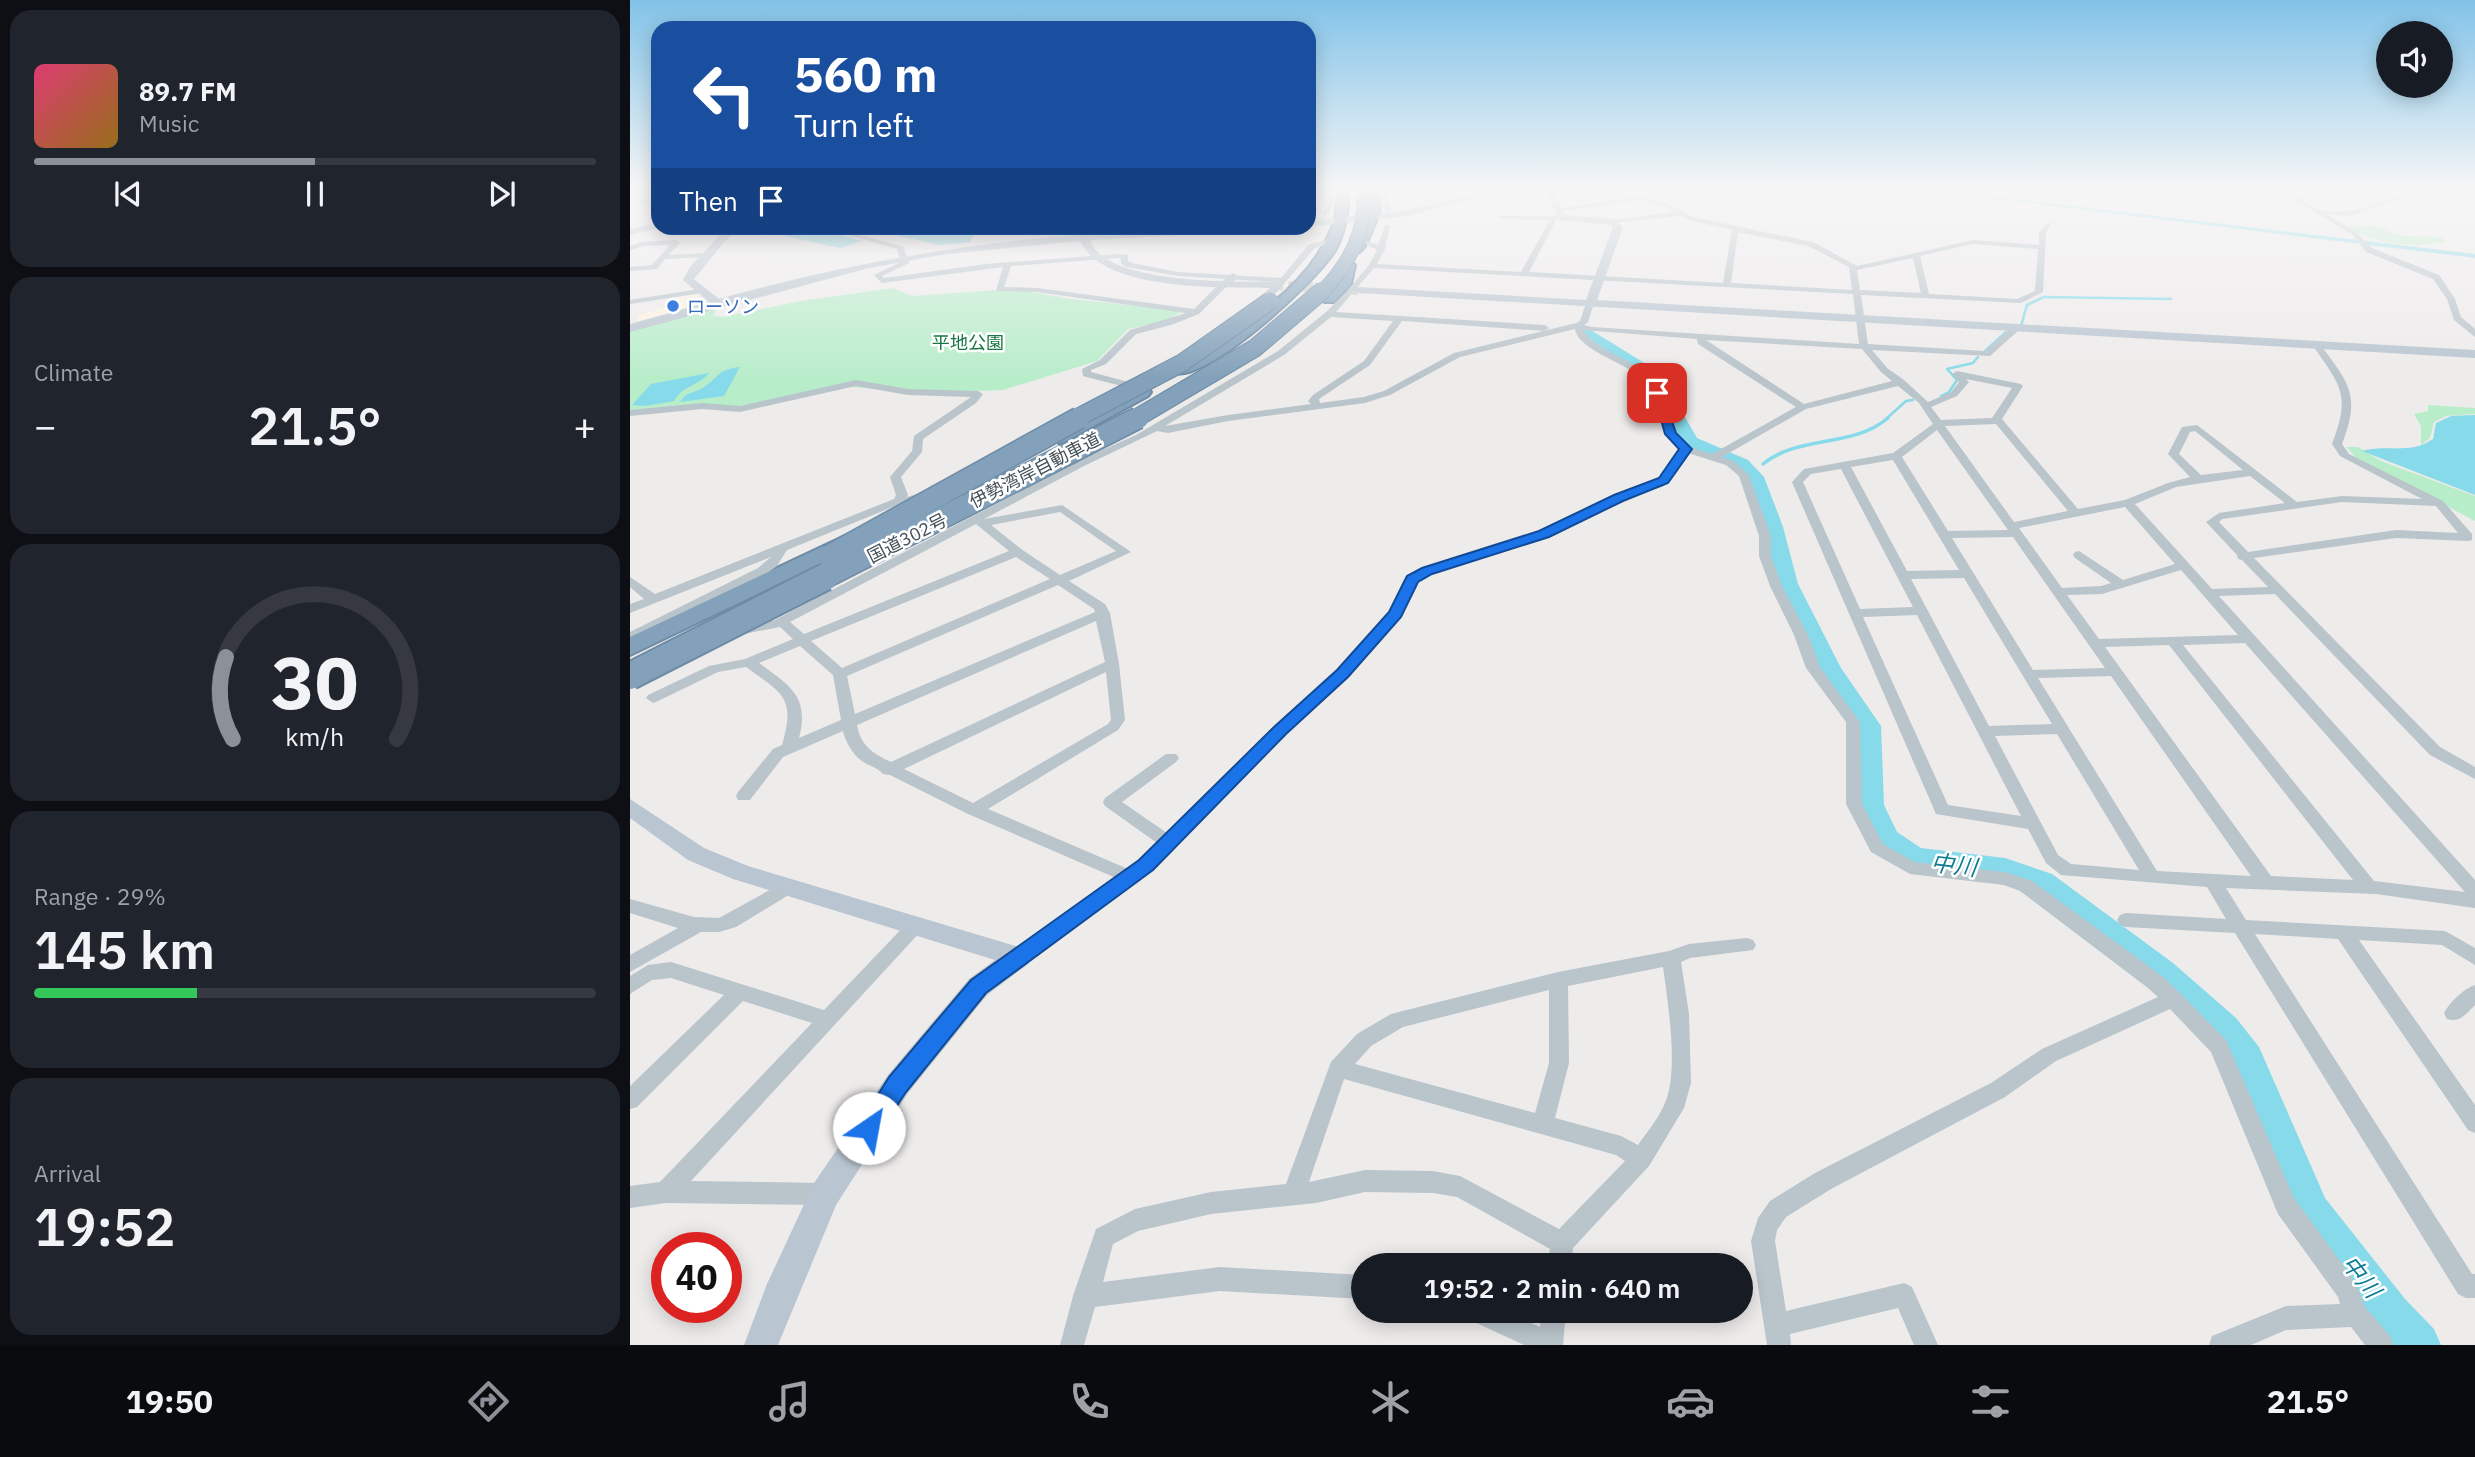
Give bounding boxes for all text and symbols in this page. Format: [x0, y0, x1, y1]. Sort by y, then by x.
map controls [2376, 21, 2453, 98]
button: sound [2376, 21, 2453, 98]
text: 560 m [794, 42, 938, 105]
icon: left [679, 49, 770, 140]
text: 89.7 FM [139, 74, 237, 108]
text: Turn left [794, 104, 914, 146]
text: Music [139, 108, 199, 138]
icon: previous [109, 175, 147, 213]
icon: pause [296, 175, 334, 213]
icon: next [483, 175, 521, 213]
icon: arrive [752, 182, 790, 220]
text: Then [679, 184, 738, 218]
place label: ローソン [687, 295, 759, 318]
marker: ローソン [665, 298, 681, 314]
park label: 平地公園 [932, 331, 1004, 354]
text: Climate [34, 357, 113, 387]
pin [1627, 363, 1687, 423]
icon: arrive [1638, 374, 1676, 412]
text: 21.5° [248, 392, 382, 459]
text: − [34, 401, 57, 450]
text: + [573, 401, 596, 450]
street label: 伊勢湾岸自動車道 [966, 427, 1104, 513]
street label: 国道302号 [863, 508, 951, 568]
text: 30 [271, 634, 359, 729]
text: km/h [286, 719, 344, 752]
water label: 中川 [1929, 846, 1982, 882]
text: Range · 29% [34, 881, 166, 911]
text: 145 km [34, 916, 215, 983]
position arrow [832, 1091, 906, 1165]
text: Arrival [34, 1158, 101, 1188]
text: 19:52 [34, 1193, 175, 1260]
speed limit sign: 40 [651, 1232, 742, 1323]
water label: 中川 [2336, 1249, 2390, 1306]
text: 19:52 · 2 min · 640 m [1424, 1271, 1680, 1305]
icon: directions [464, 1377, 513, 1426]
icon: music [765, 1377, 814, 1426]
icon: phone [1065, 1377, 1114, 1426]
icon: climate [1366, 1377, 1415, 1426]
icon: car [1666, 1377, 1715, 1426]
icon: filters [1966, 1377, 2015, 1426]
text: 19:50 [126, 1380, 213, 1422]
text: 21.5° [2267, 1380, 2349, 1422]

